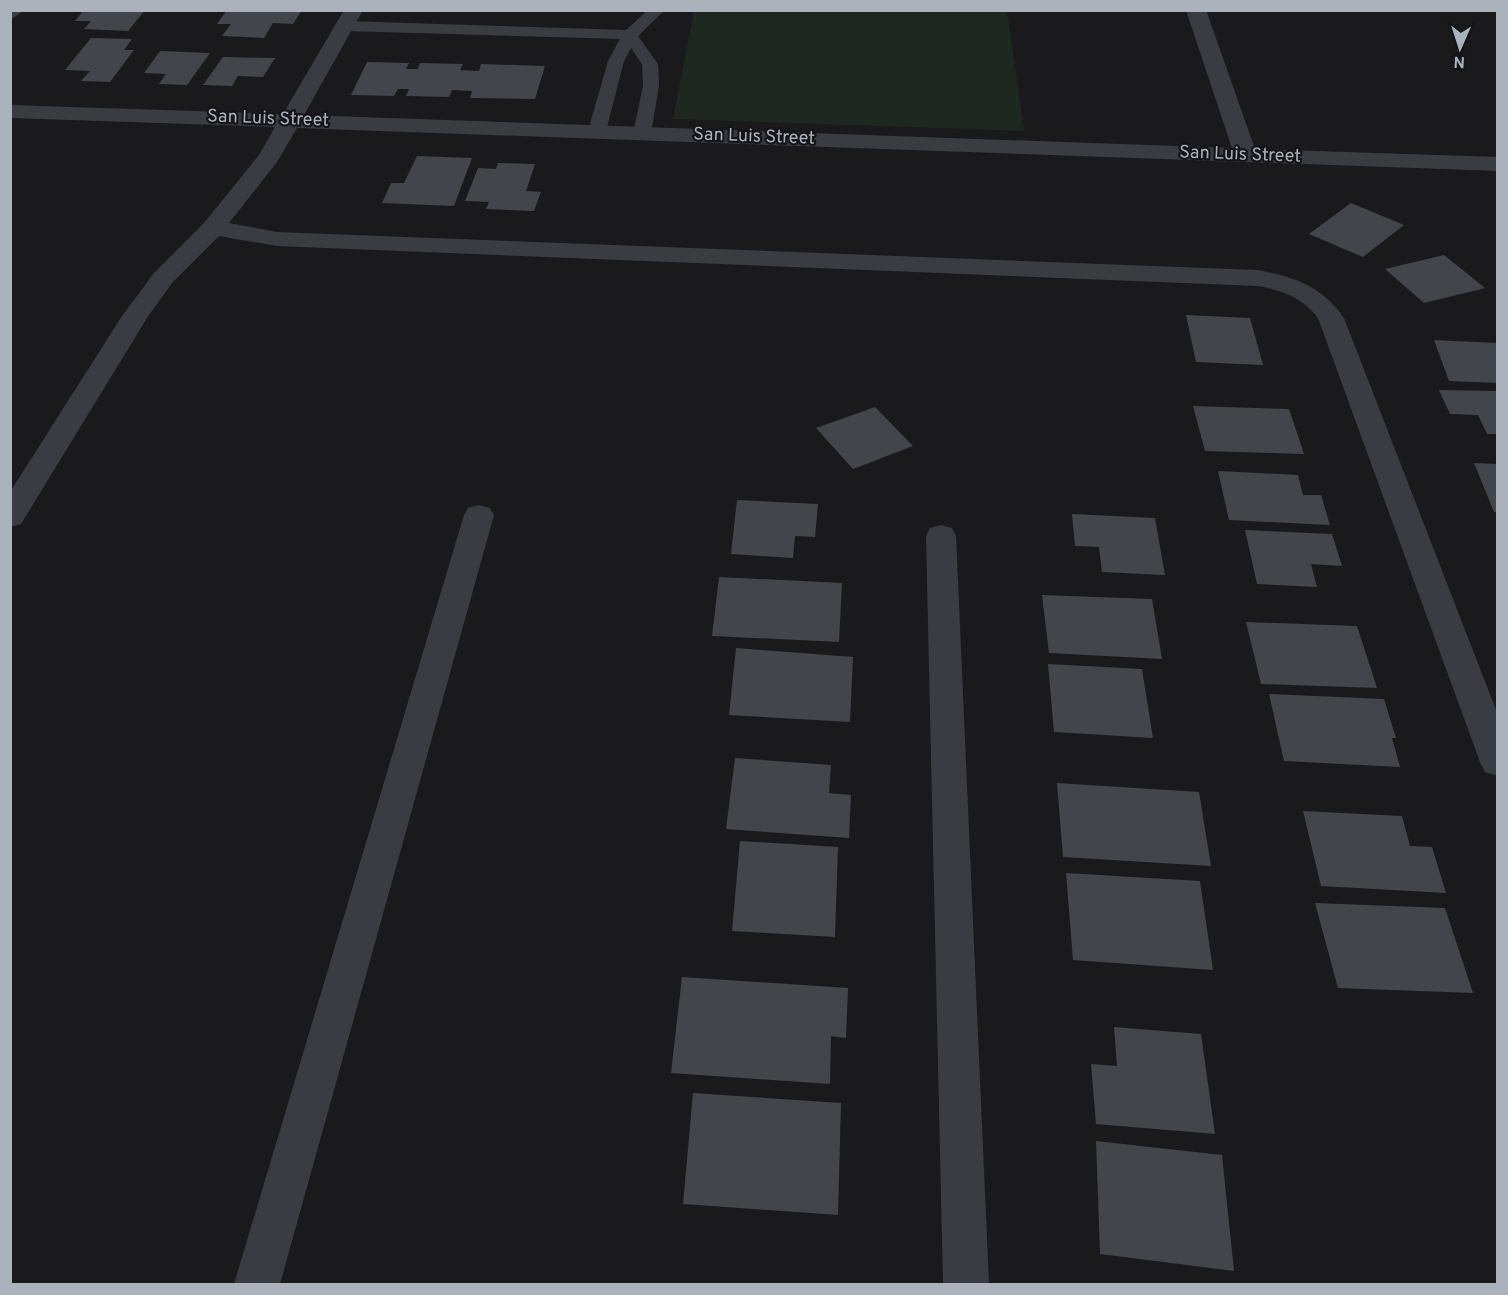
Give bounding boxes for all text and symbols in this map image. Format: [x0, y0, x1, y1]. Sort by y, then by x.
north arrow [1430, 18, 1490, 78]
text: N [1453, 51, 1466, 71]
street label: San Luis Street [207, 105, 329, 133]
street label: San Luis Street [693, 123, 815, 151]
street label: San Luis Street [1179, 141, 1301, 169]

